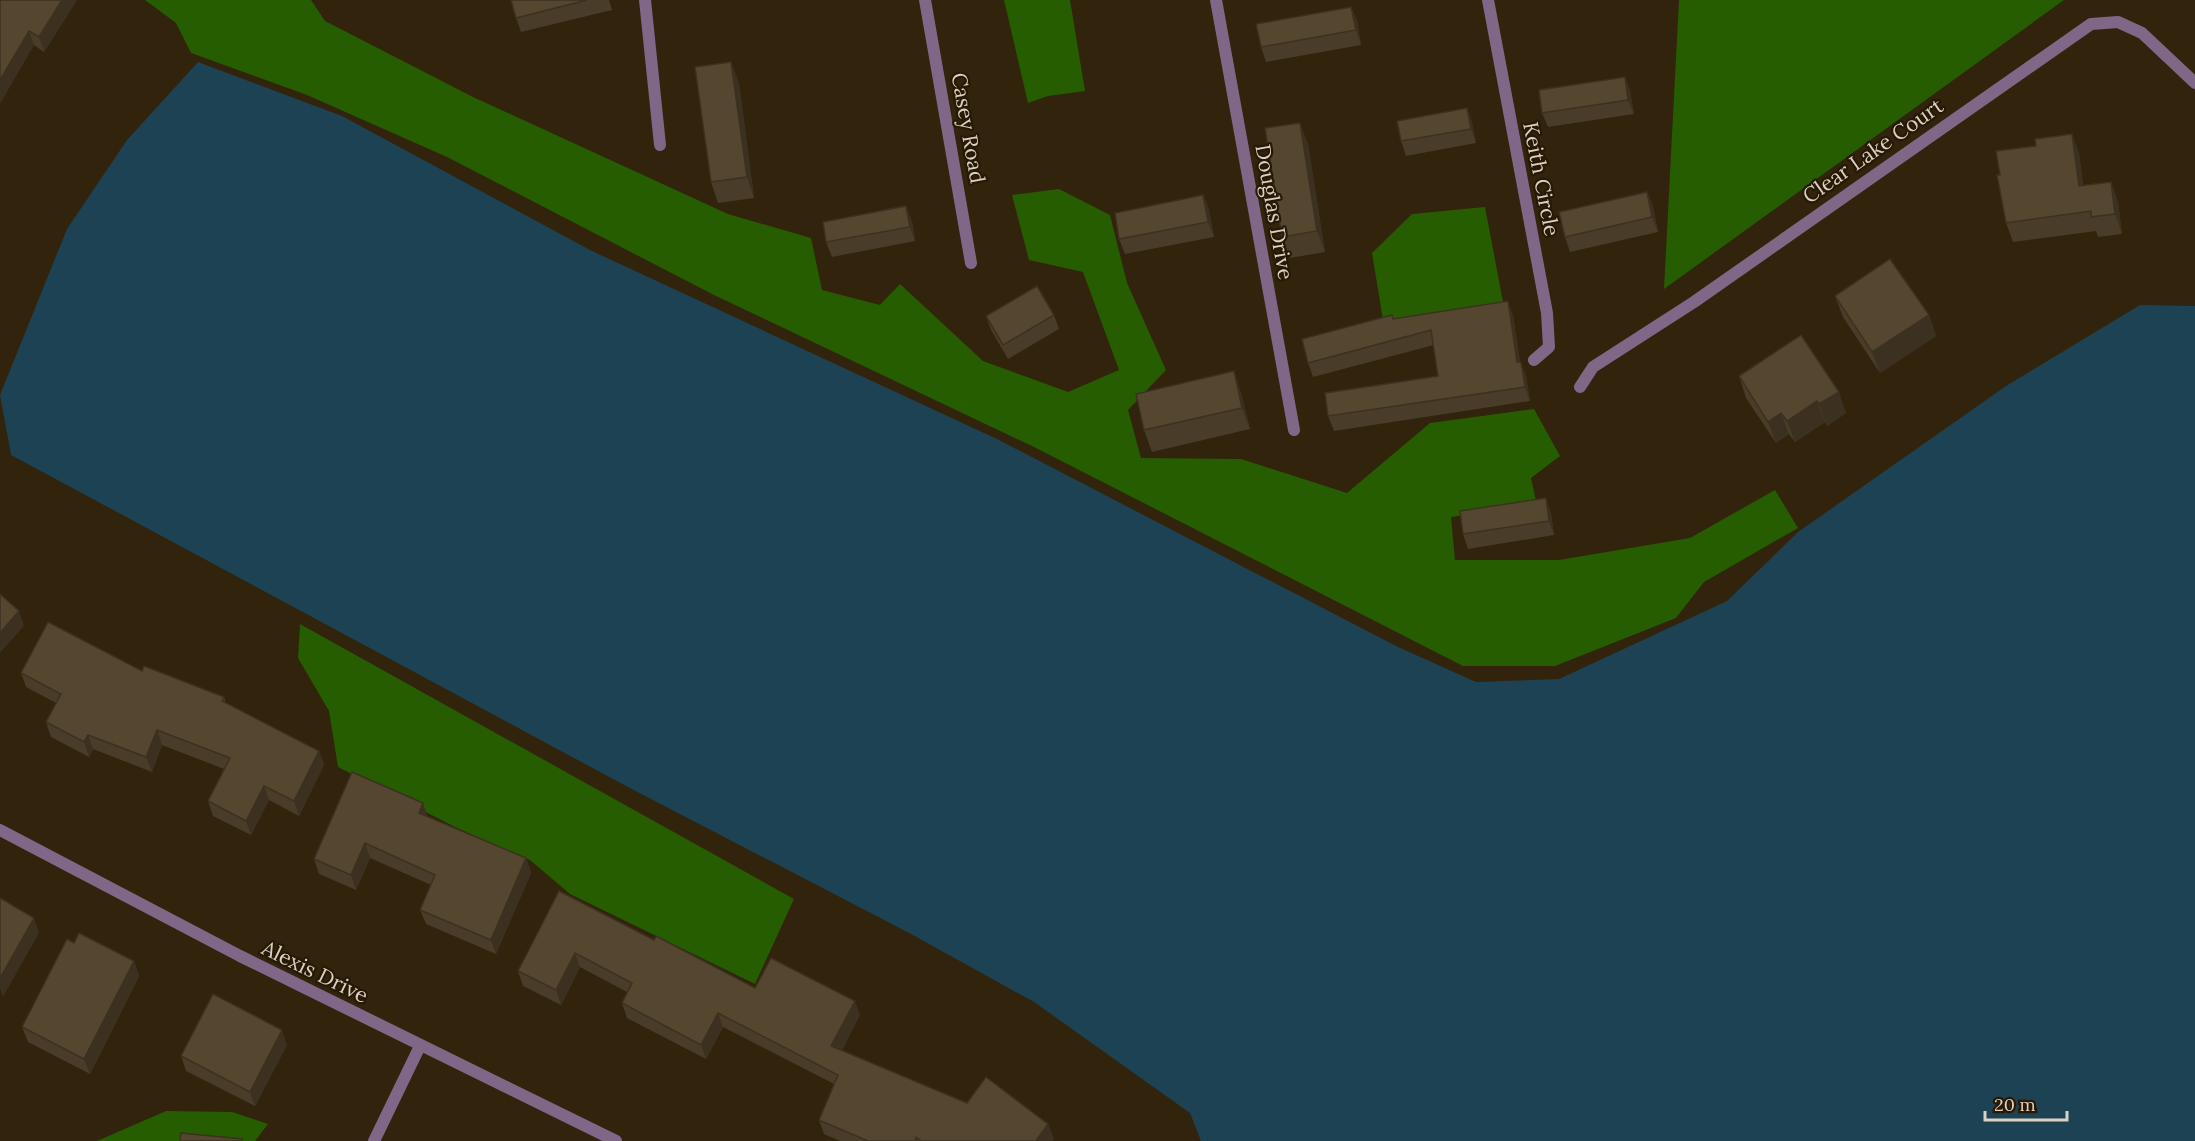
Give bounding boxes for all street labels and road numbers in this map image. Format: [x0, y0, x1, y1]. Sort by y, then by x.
street label: Casey Road [945, 70, 991, 185]
street label: Clear Lake Court [1797, 92, 1949, 209]
street label: Keith Circle [1517, 120, 1566, 238]
street label: Douglas Drive [1249, 142, 1300, 282]
street label: Alexis Drive [257, 934, 373, 1009]

